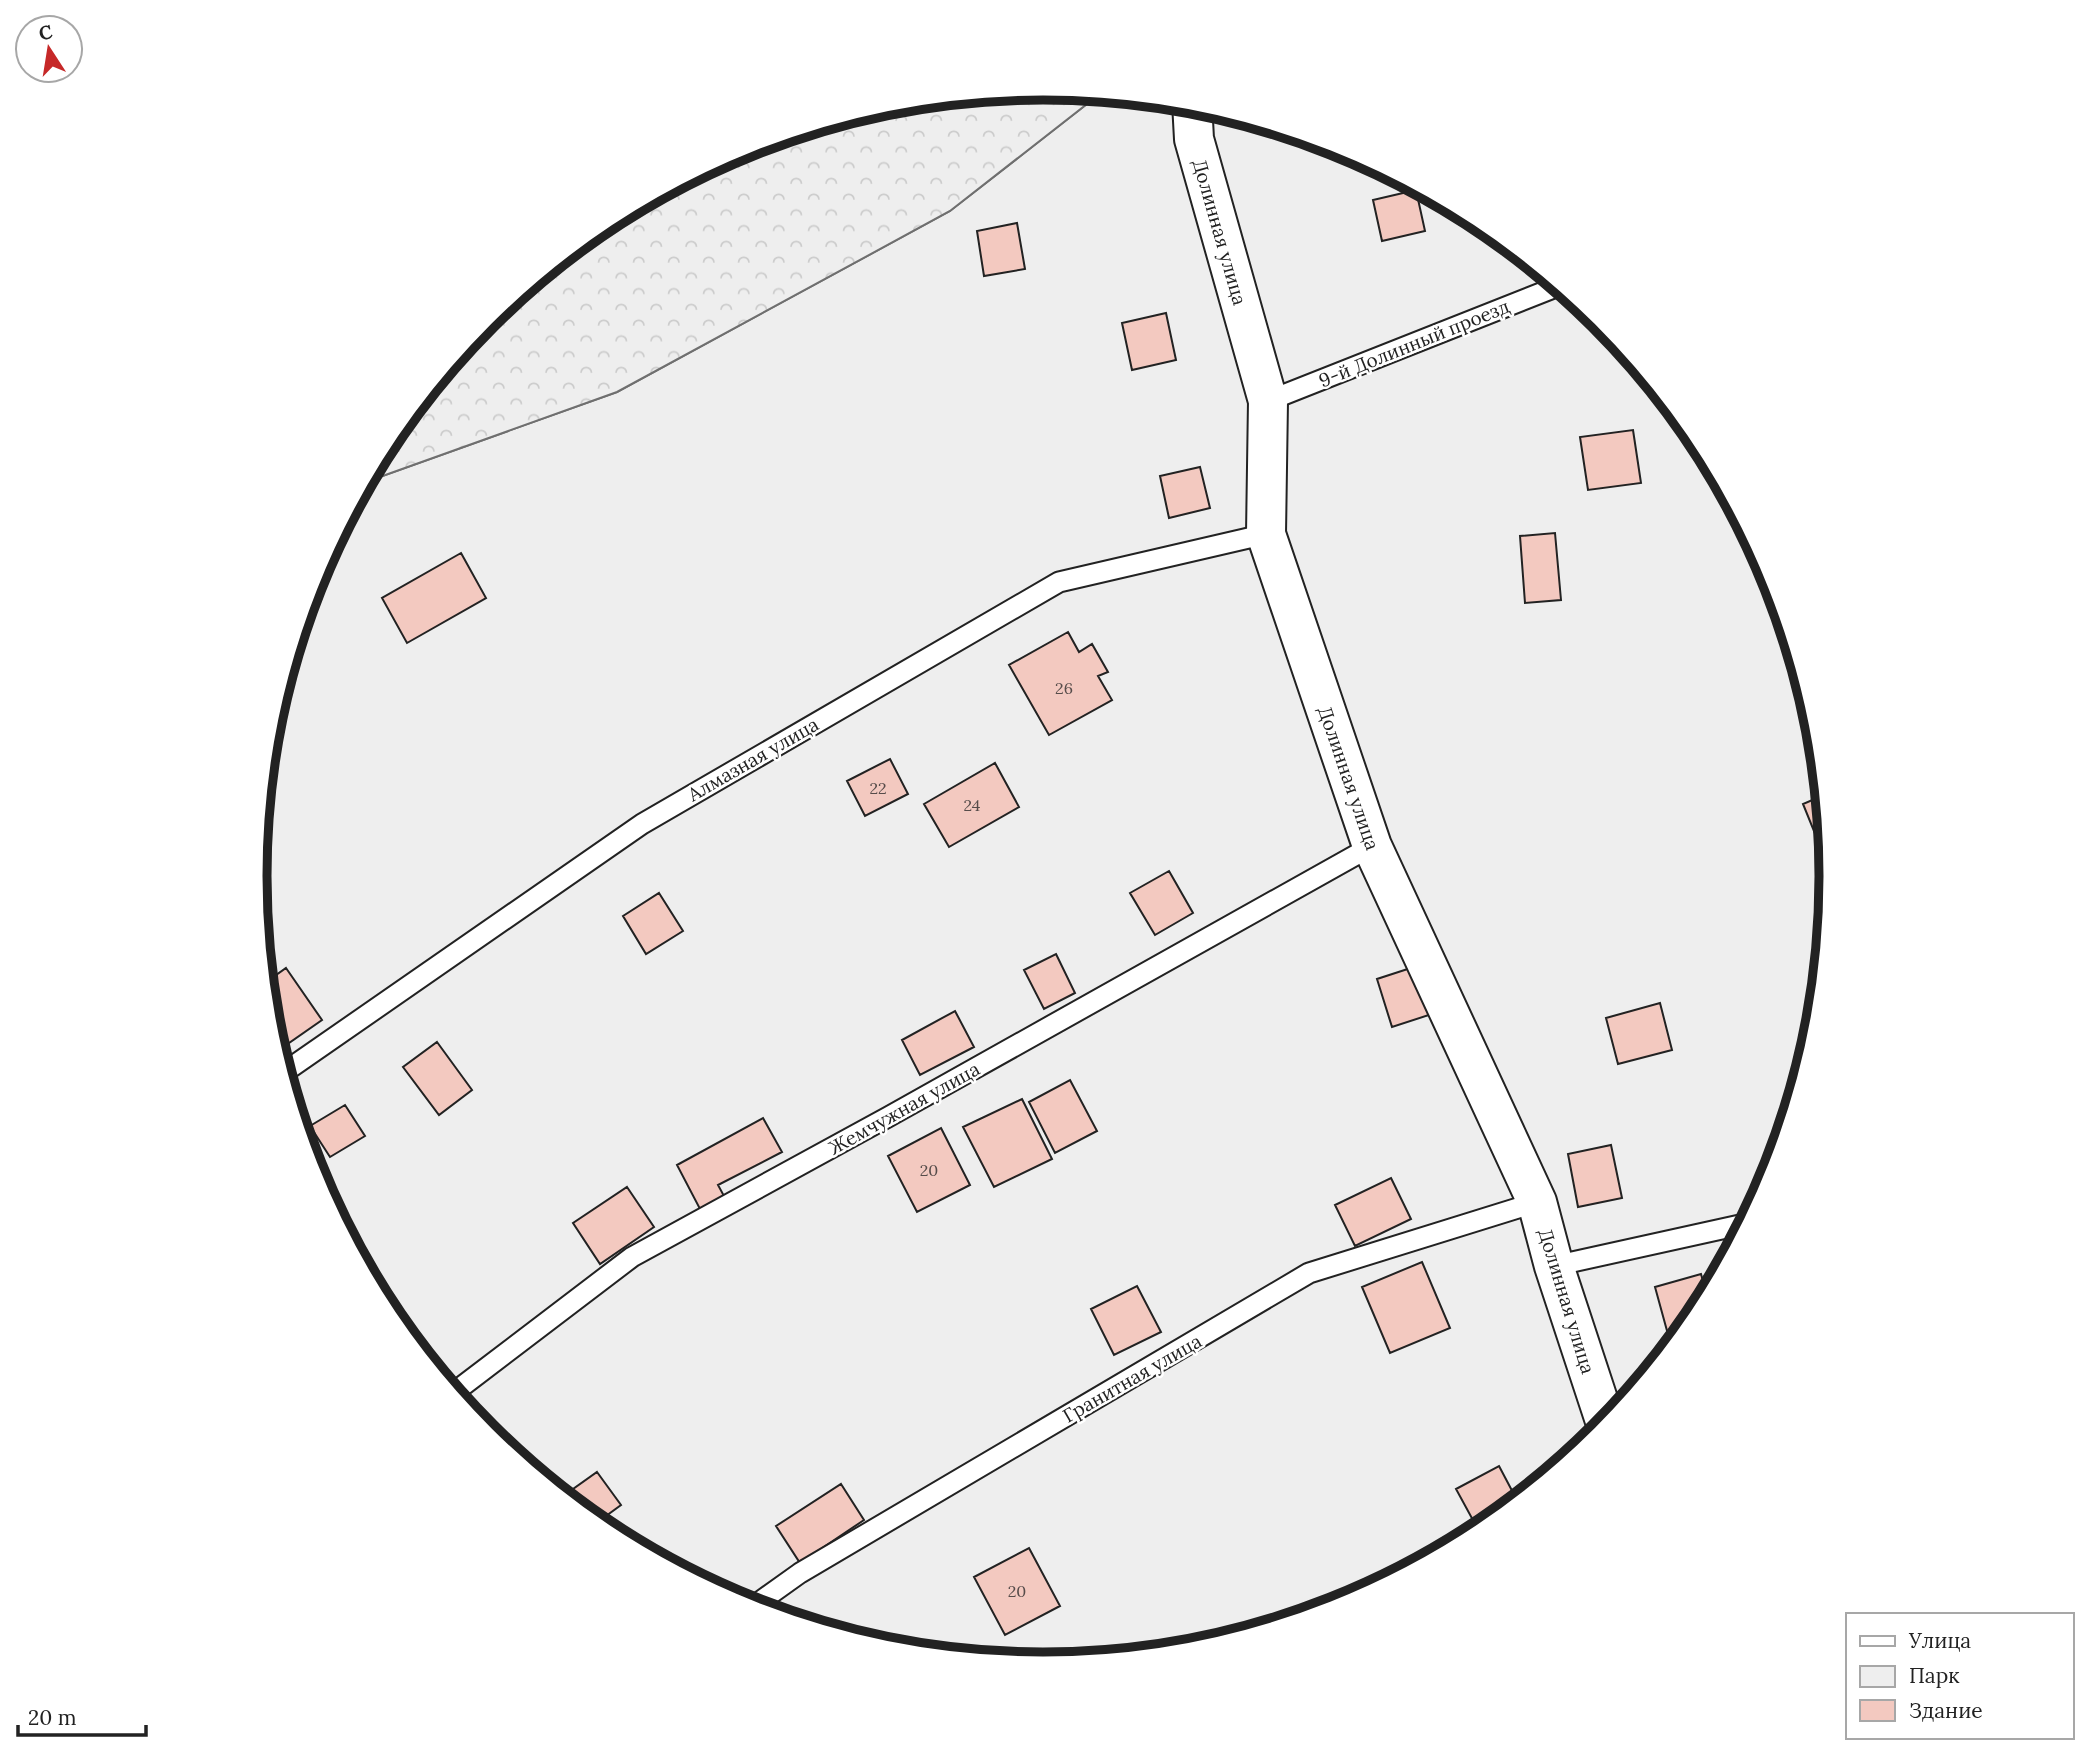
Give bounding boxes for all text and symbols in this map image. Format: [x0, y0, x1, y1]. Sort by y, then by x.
north arrow [14, 14, 84, 84]
text: С [37, 19, 54, 45]
street label: Долинная улица [1188, 156, 1252, 308]
street label: 9-й Долинный проезд [1315, 294, 1513, 392]
house number: 26 [1055, 678, 1073, 698]
street label: Долинная улица [1313, 703, 1385, 853]
street label: Алмазная улица [682, 712, 823, 807]
house number: 22 [869, 778, 887, 798]
house number: 24 [964, 795, 981, 815]
street label: Жемчужная улица [824, 1056, 984, 1160]
house number: 20 [920, 1160, 938, 1180]
street label: Долинная улица [1533, 1225, 1601, 1377]
street label: Гранитная улица [1058, 1328, 1206, 1427]
house number: 20 [1008, 1581, 1026, 1601]
legend [1846, 1613, 2073, 1739]
text: Улица [1908, 1627, 1971, 1654]
text: Парк [1909, 1662, 1960, 1689]
scale bar [18, 1694, 145, 1738]
text: Здание [1909, 1697, 1983, 1724]
text: 20 m [28, 1704, 77, 1731]

